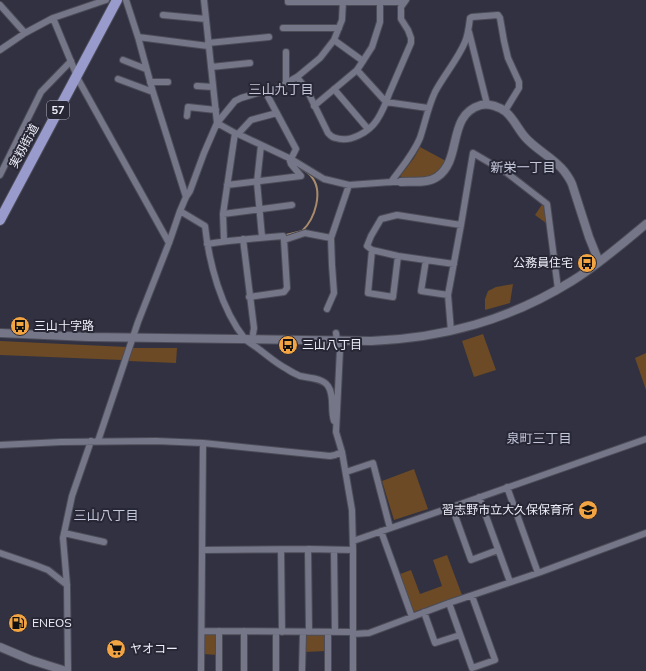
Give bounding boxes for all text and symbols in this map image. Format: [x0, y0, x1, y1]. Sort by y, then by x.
district label: 三山九丁目 [248, 81, 314, 97]
road number: 57 [47, 101, 69, 119]
street label: 実籾街道 [6, 121, 41, 170]
district label: 新栄一丁目 [490, 159, 556, 175]
bus stop icon: 公務員住宅 [576, 252, 598, 274]
place label: 公務員住宅 [513, 255, 573, 270]
bus stop icon: 三山十字路 [9, 315, 31, 337]
place label: 三山十字路 [34, 318, 94, 333]
bus stop icon: 三山八丁目 [277, 334, 299, 356]
place label: 三山八丁目 [302, 337, 362, 352]
district label: 泉町三丁目 [506, 430, 572, 446]
school or university icon: 習志野市立大久保保育所 [577, 499, 599, 521]
place label: 習志野市立大久保保育所 [442, 502, 574, 517]
district label: 三山八丁目 [73, 507, 139, 523]
fuel station icon: ENEOS [7, 612, 29, 634]
place label: ENEOS [32, 615, 72, 630]
supermarket icon: ヤオコー [105, 638, 127, 660]
place label: ヤオコー [130, 641, 178, 656]

